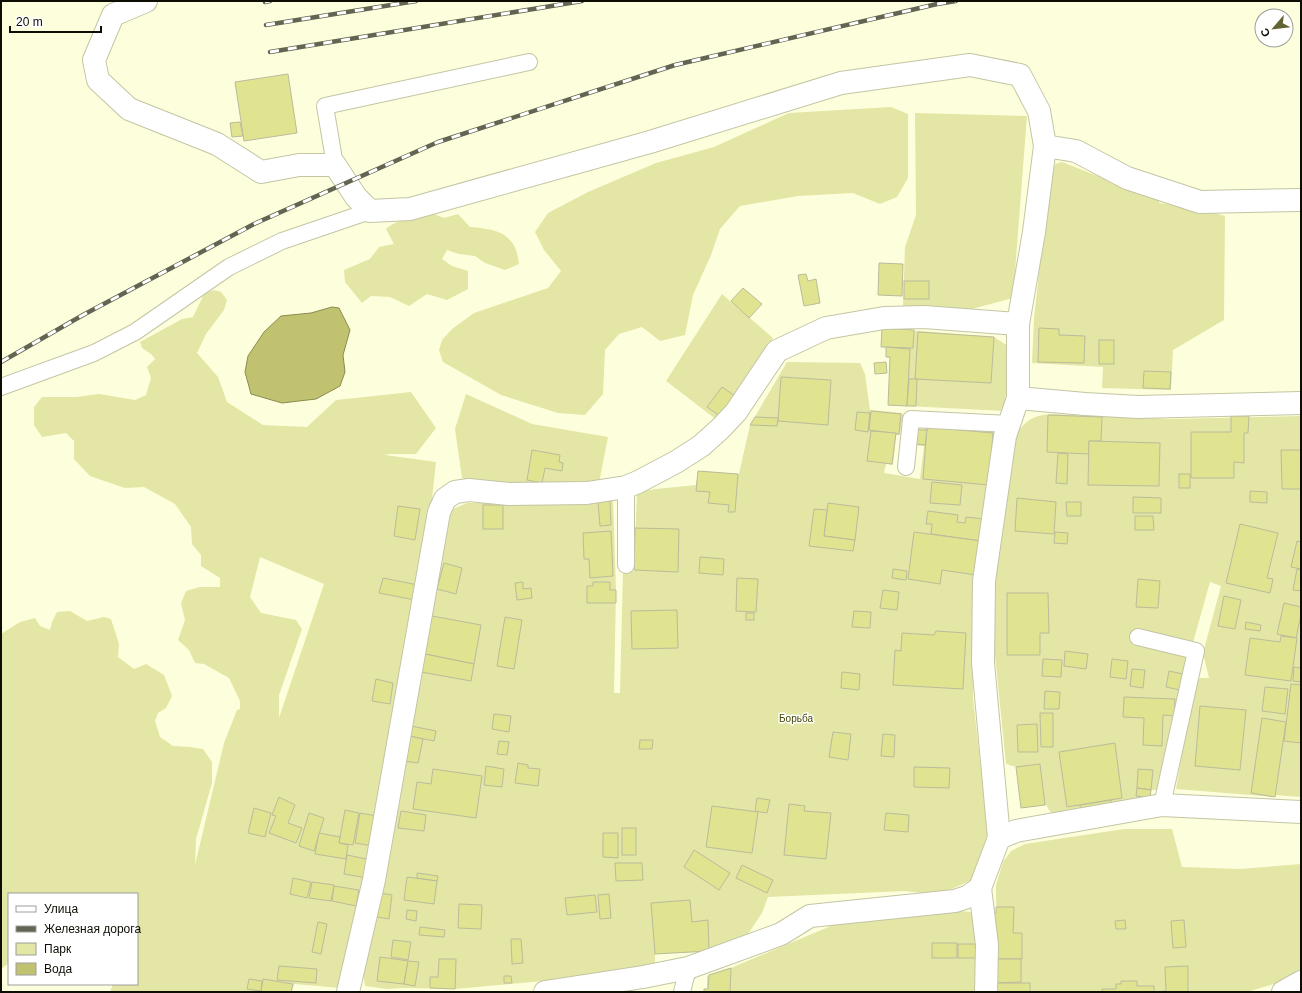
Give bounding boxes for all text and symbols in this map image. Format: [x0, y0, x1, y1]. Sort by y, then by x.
scale bar [10, 8, 101, 34]
north arrow [1254, 8, 1294, 48]
text: 20 m [16, 15, 43, 29]
text: С [1258, 26, 1272, 39]
park label: Борьба [779, 713, 813, 724]
legend [8, 893, 138, 985]
text: Улица [44, 902, 78, 916]
text: Железная дорога [44, 922, 141, 936]
text: Парк [44, 942, 72, 956]
text: Вода [44, 962, 72, 976]

